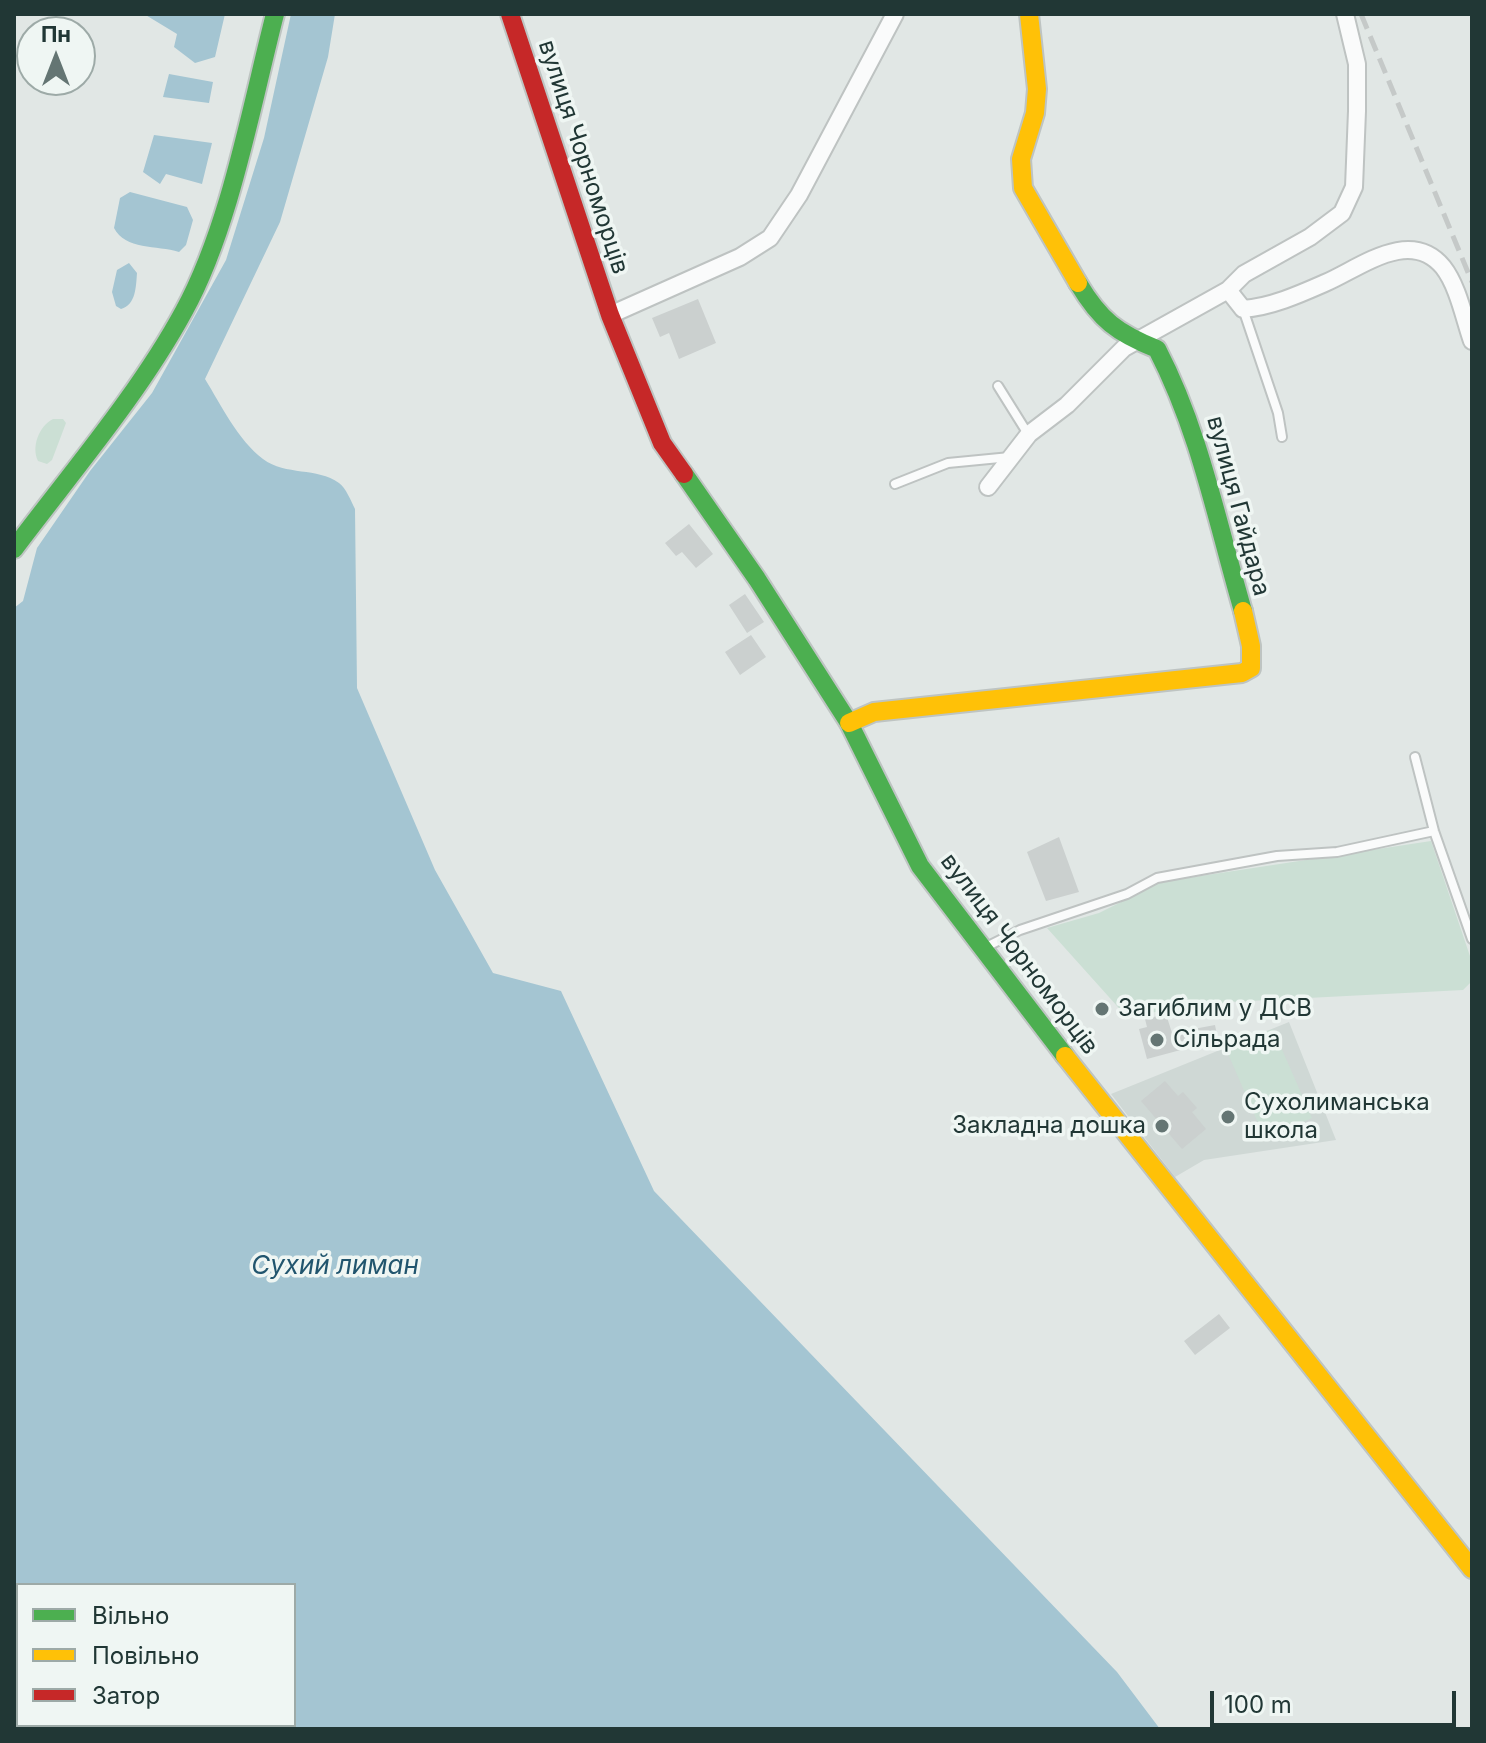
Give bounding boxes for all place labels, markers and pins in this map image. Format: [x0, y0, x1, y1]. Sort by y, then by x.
place label: Загиблим у ДСВ [1118, 995, 1312, 1023]
marker: Загиблим у ДСВ [1093, 1000, 1111, 1018]
place label: Сільрада [1173, 1026, 1281, 1054]
marker: Сільрада [1148, 1031, 1166, 1049]
place label: Сухолиманська школа [1244, 1089, 1430, 1145]
marker: Сухолиманська школа [1219, 1108, 1237, 1126]
place label: Закладна дошка [952, 1112, 1146, 1140]
marker: Закладна дошка [1153, 1117, 1171, 1135]

